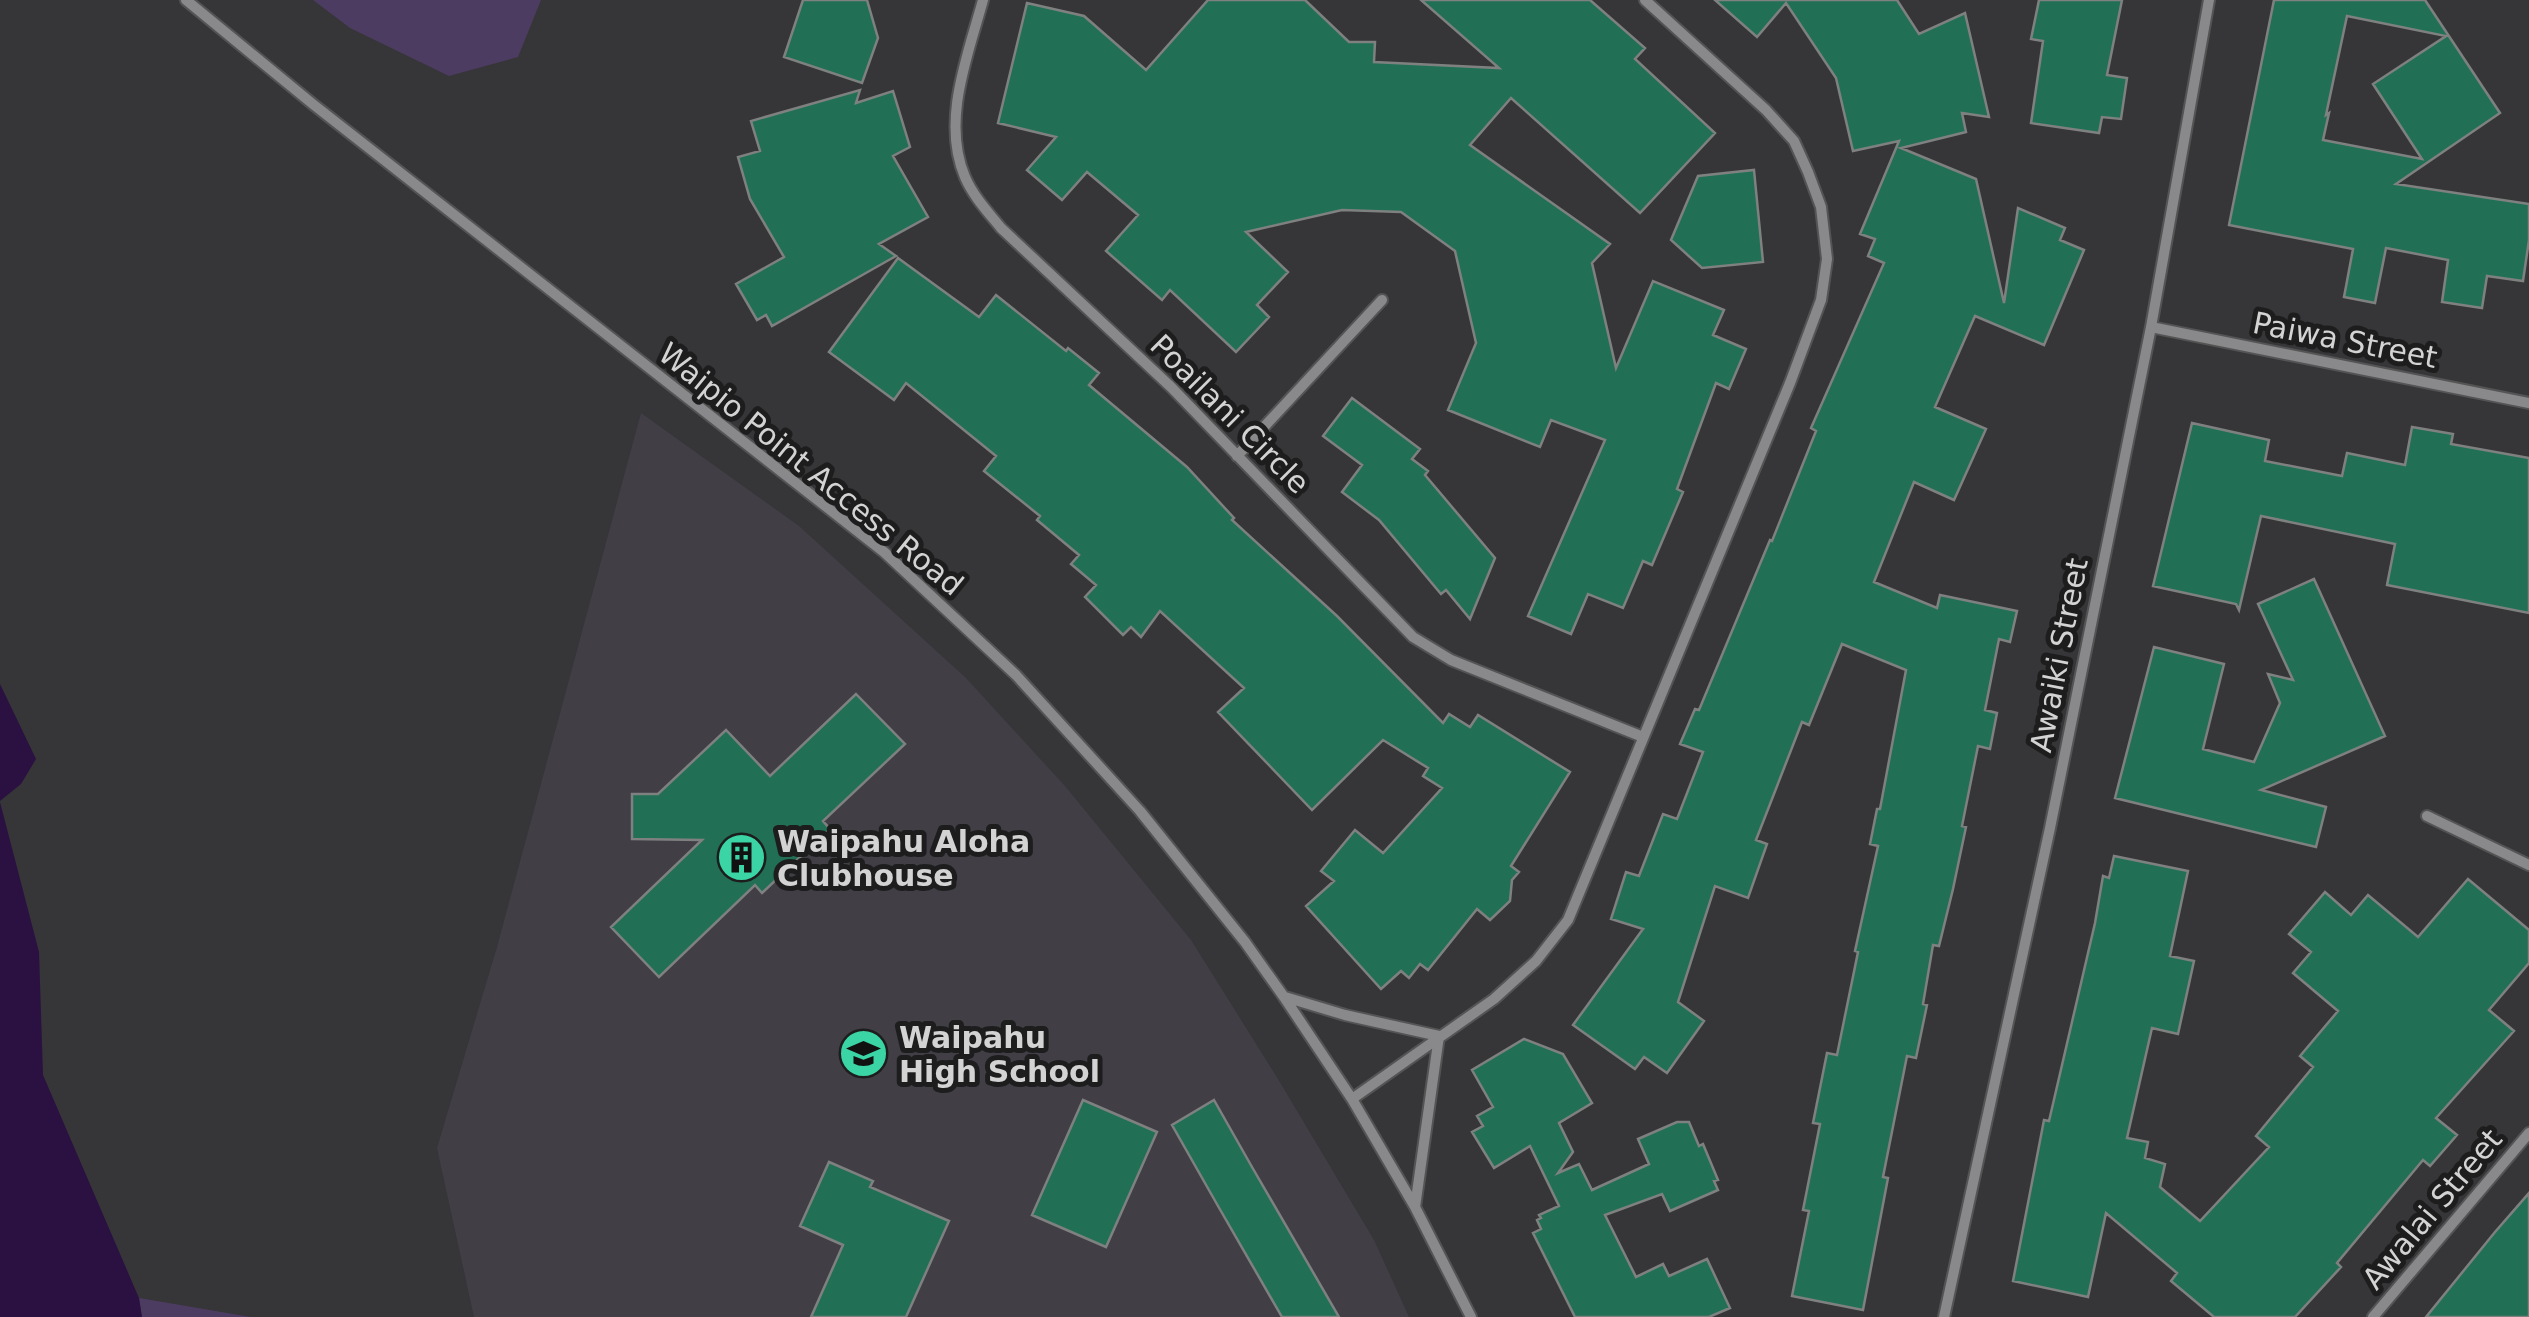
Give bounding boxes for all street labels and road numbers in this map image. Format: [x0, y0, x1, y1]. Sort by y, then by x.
street label: Paiwa Street [2250, 305, 2440, 375]
street label: Poailani Circle [1143, 327, 1317, 501]
street label: Waipio Point Access Road [652, 335, 970, 603]
street label: Awaiki Street [2023, 555, 2095, 755]
street label: Awalai Street [2355, 1122, 2509, 1296]

